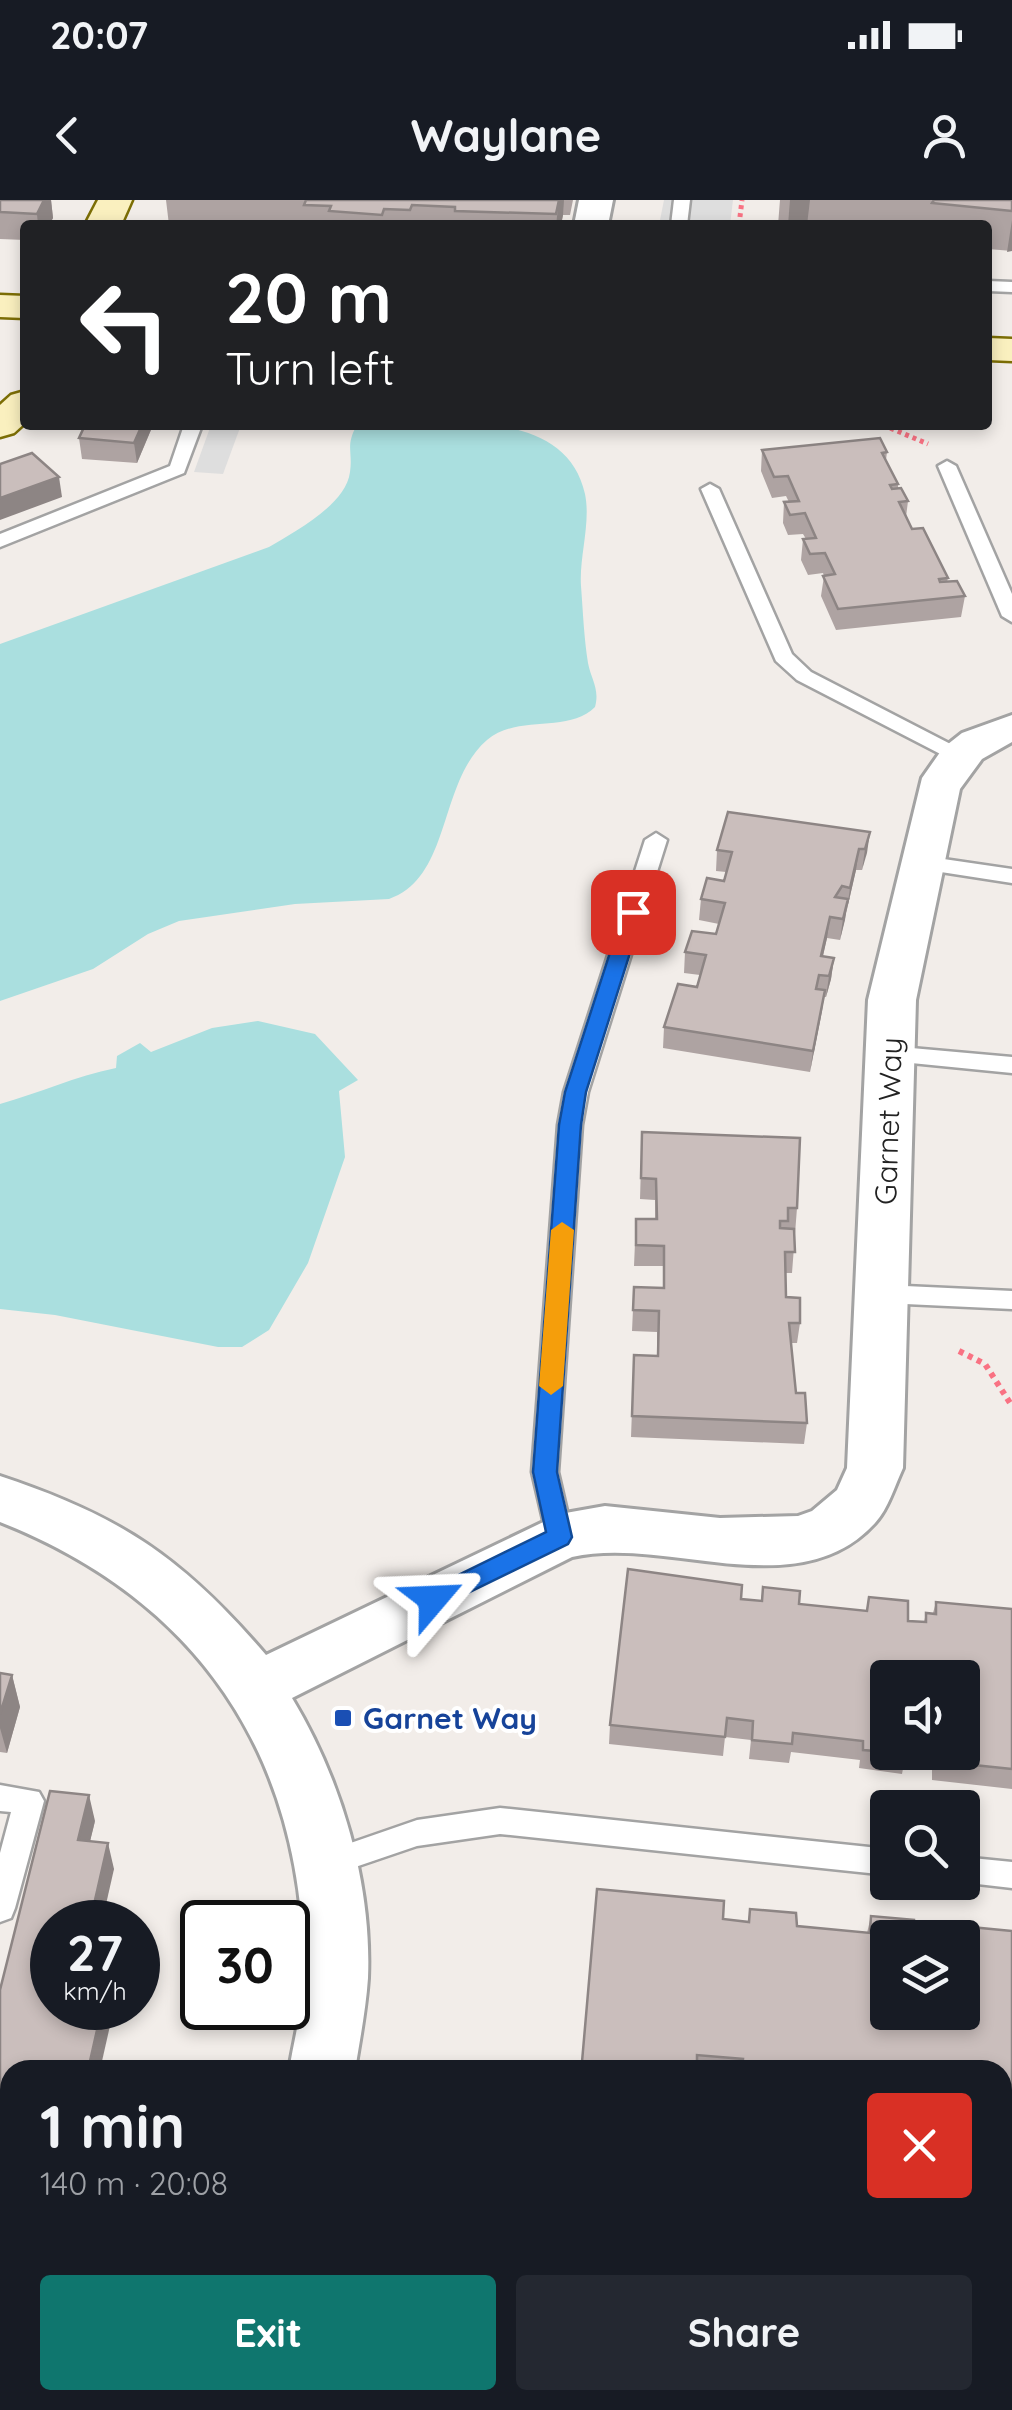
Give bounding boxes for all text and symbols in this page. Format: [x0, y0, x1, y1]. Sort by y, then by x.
text: 20:07 [50, 11, 148, 59]
text: Waylane [411, 107, 601, 163]
icon: back [40, 108, 95, 163]
icon: person [917, 108, 972, 163]
text: 20 m [225, 253, 392, 341]
icon: left [60, 260, 190, 390]
text: Turn left [225, 340, 395, 396]
pin [591, 870, 676, 955]
icon: arrive [606, 885, 661, 940]
street label: Garnet Way [866, 1037, 910, 1205]
position arrow [381, 1547, 485, 1651]
map controls [870, 1660, 980, 2030]
button: sound [870, 1660, 980, 1770]
place label: Garnet Way [363, 1699, 537, 1737]
marker: Garnet Way [332, 1707, 354, 1729]
button: search [870, 1790, 980, 1900]
speed limit sign: 30 [180, 1900, 310, 2030]
button: layers [870, 1920, 980, 2030]
text: 27 [67, 1921, 123, 1984]
text: km/h [63, 1975, 127, 2006]
text: 1 min [40, 2088, 185, 2163]
button: close [867, 2093, 972, 2198]
text: 140 m · 20:08 [40, 2163, 228, 2203]
button: Exit [40, 2275, 496, 2390]
button: Share [516, 2275, 972, 2390]

